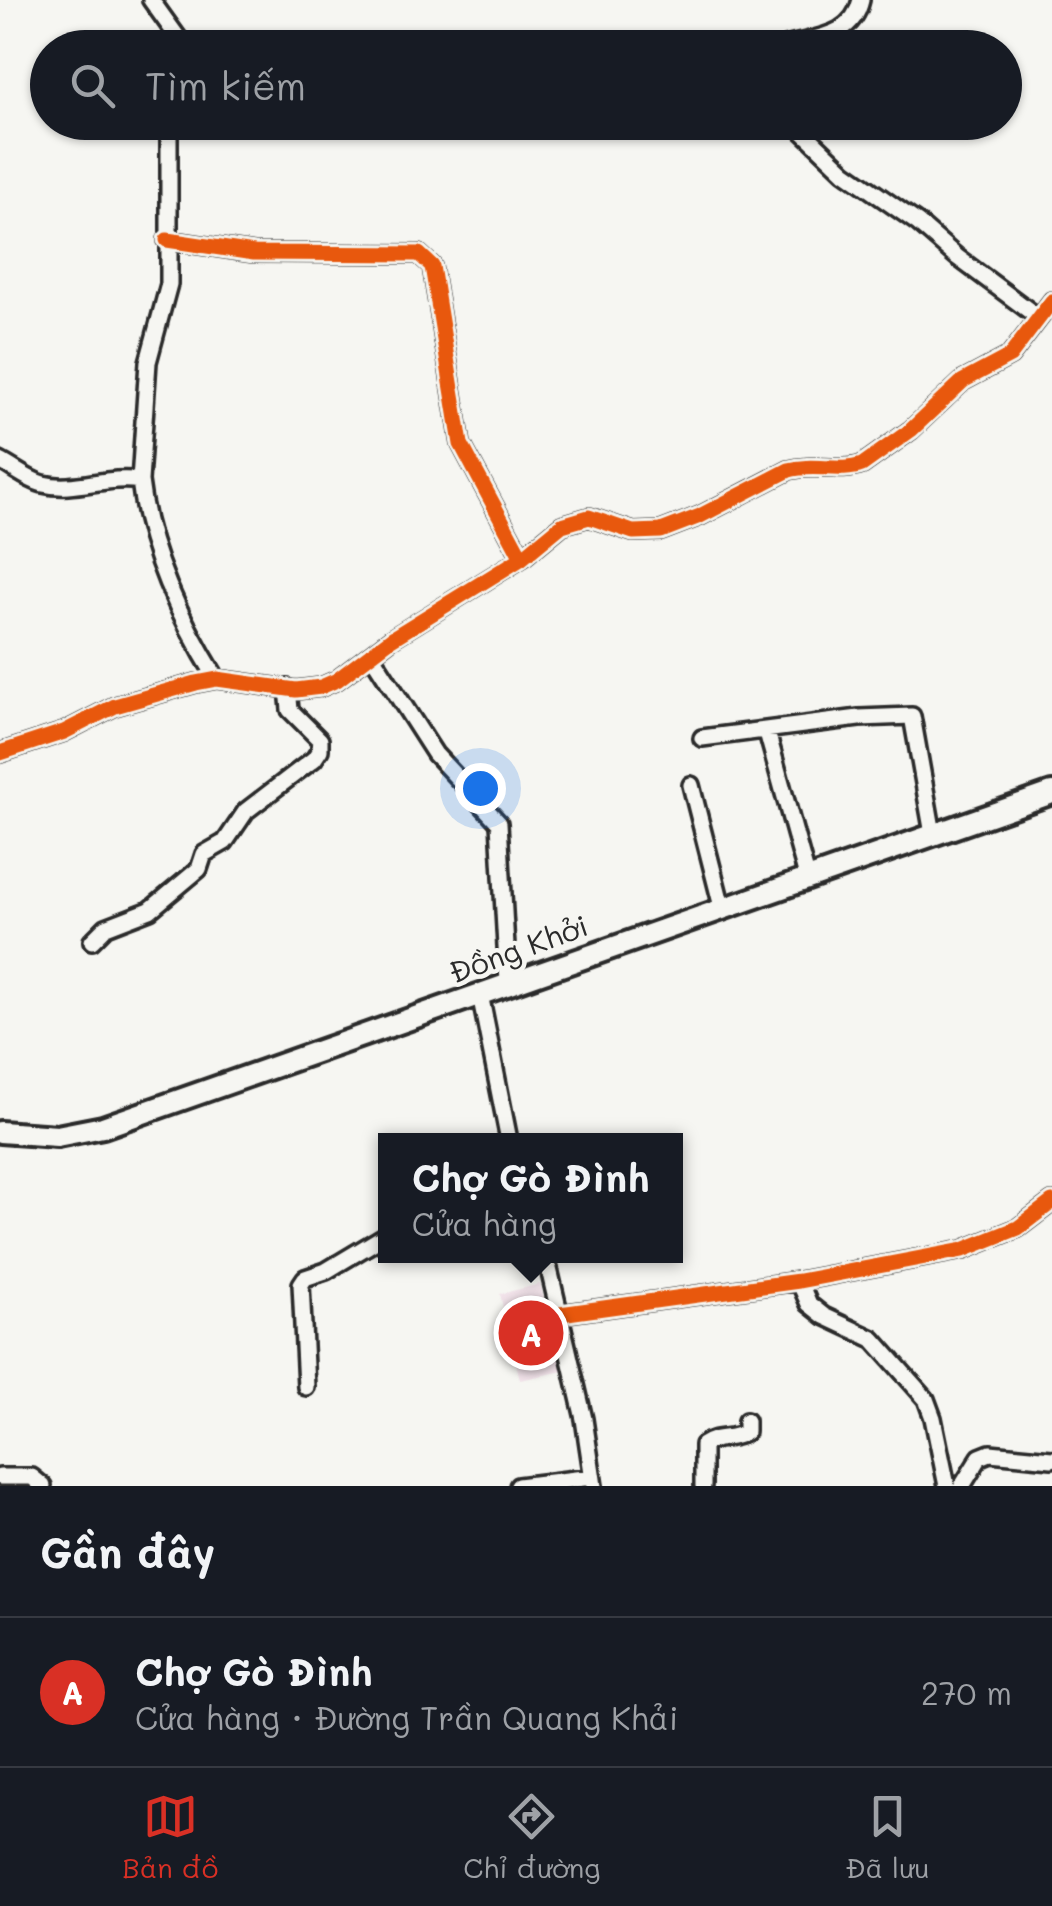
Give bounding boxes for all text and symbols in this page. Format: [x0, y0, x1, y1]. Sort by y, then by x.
search box [30, 30, 1022, 140]
icon: search [65, 58, 120, 113]
text: Tìm kiếm [145, 60, 306, 110]
your location [455, 763, 506, 814]
street label: Đồng Khởi [443, 904, 593, 992]
popup [378, 1133, 683, 1263]
text: Chợ Gò Đình [412, 1152, 649, 1202]
text: Cửa hàng [412, 1202, 557, 1244]
pin: A [498, 1296, 564, 1370]
text: Gần đây [40, 1524, 215, 1579]
text: Chợ Gò Đình [135, 1646, 372, 1696]
text: A [61, 1671, 84, 1713]
text: 270 m [921, 1671, 1012, 1713]
text: Cửa hàng · Đường Trần Quang Khải [135, 1696, 678, 1738]
tab: Bản đồ [122, 1789, 218, 1885]
tab: Chỉ đường [463, 1789, 601, 1885]
tab: Đã lưu [845, 1789, 930, 1885]

